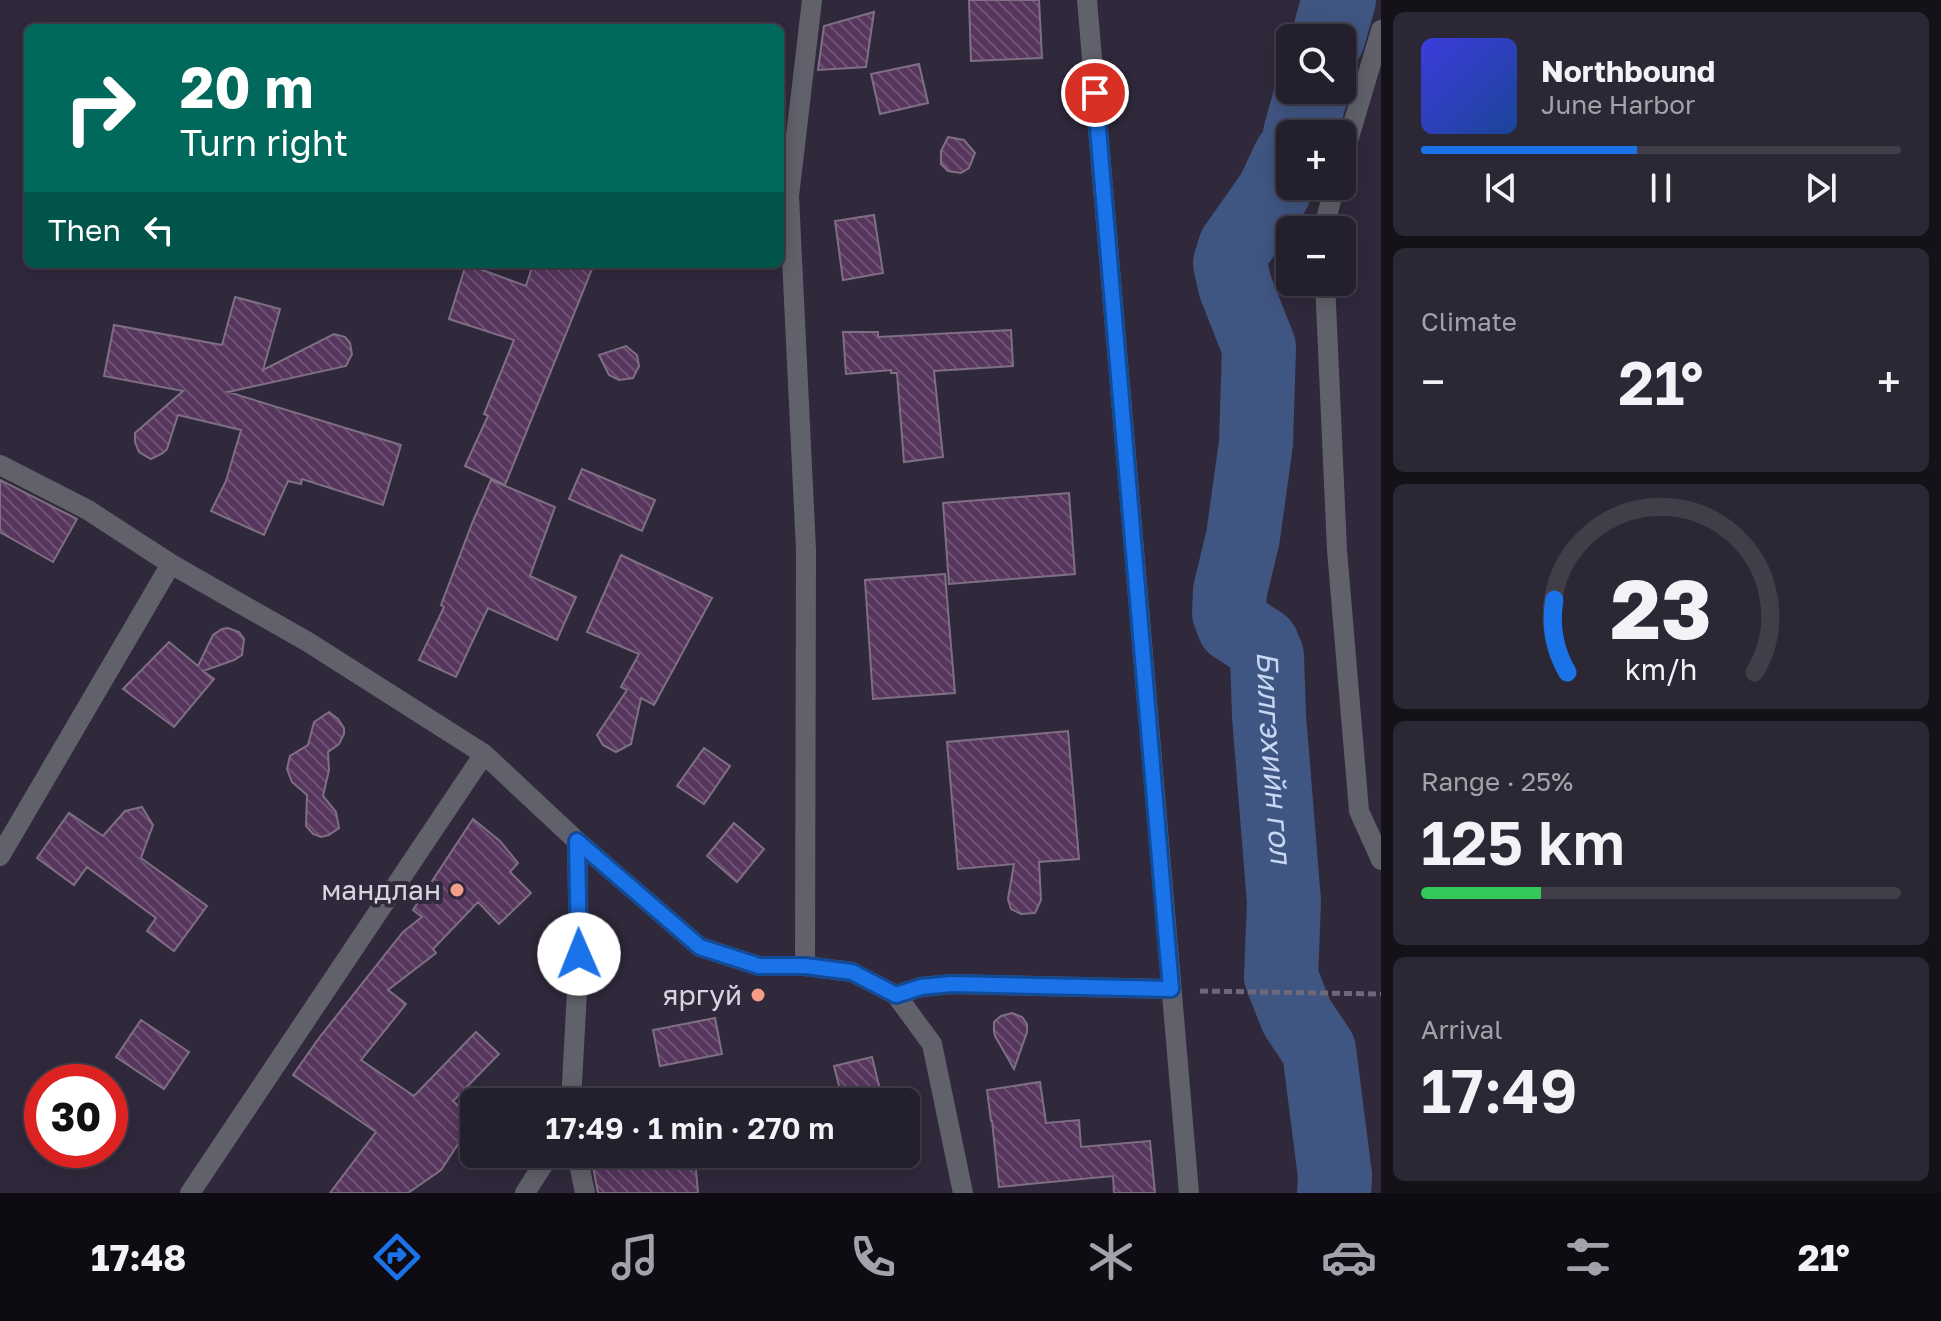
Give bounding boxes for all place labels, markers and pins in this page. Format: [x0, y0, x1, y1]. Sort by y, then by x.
pin [1061, 59, 1129, 127]
place label: мандлан [321, 873, 441, 906]
marker: мандлан [448, 881, 466, 899]
place label: яргуй [663, 978, 742, 1011]
marker: яргуй [749, 986, 767, 1004]

